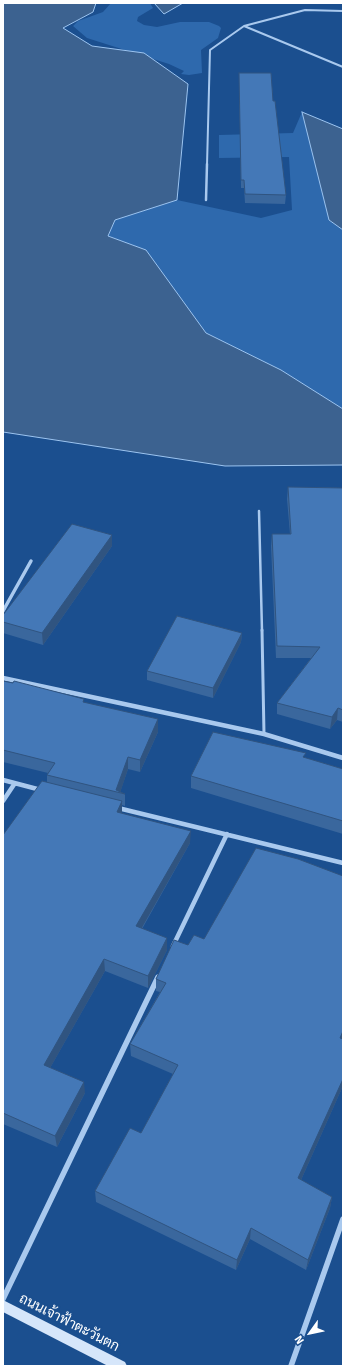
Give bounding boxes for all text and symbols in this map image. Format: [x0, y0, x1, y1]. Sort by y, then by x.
street label: ถนนเจ้าฟ้าตะวันตก [16, 1290, 122, 1356]
north arrow [290, 1313, 330, 1353]
text: N [292, 1333, 307, 1347]

